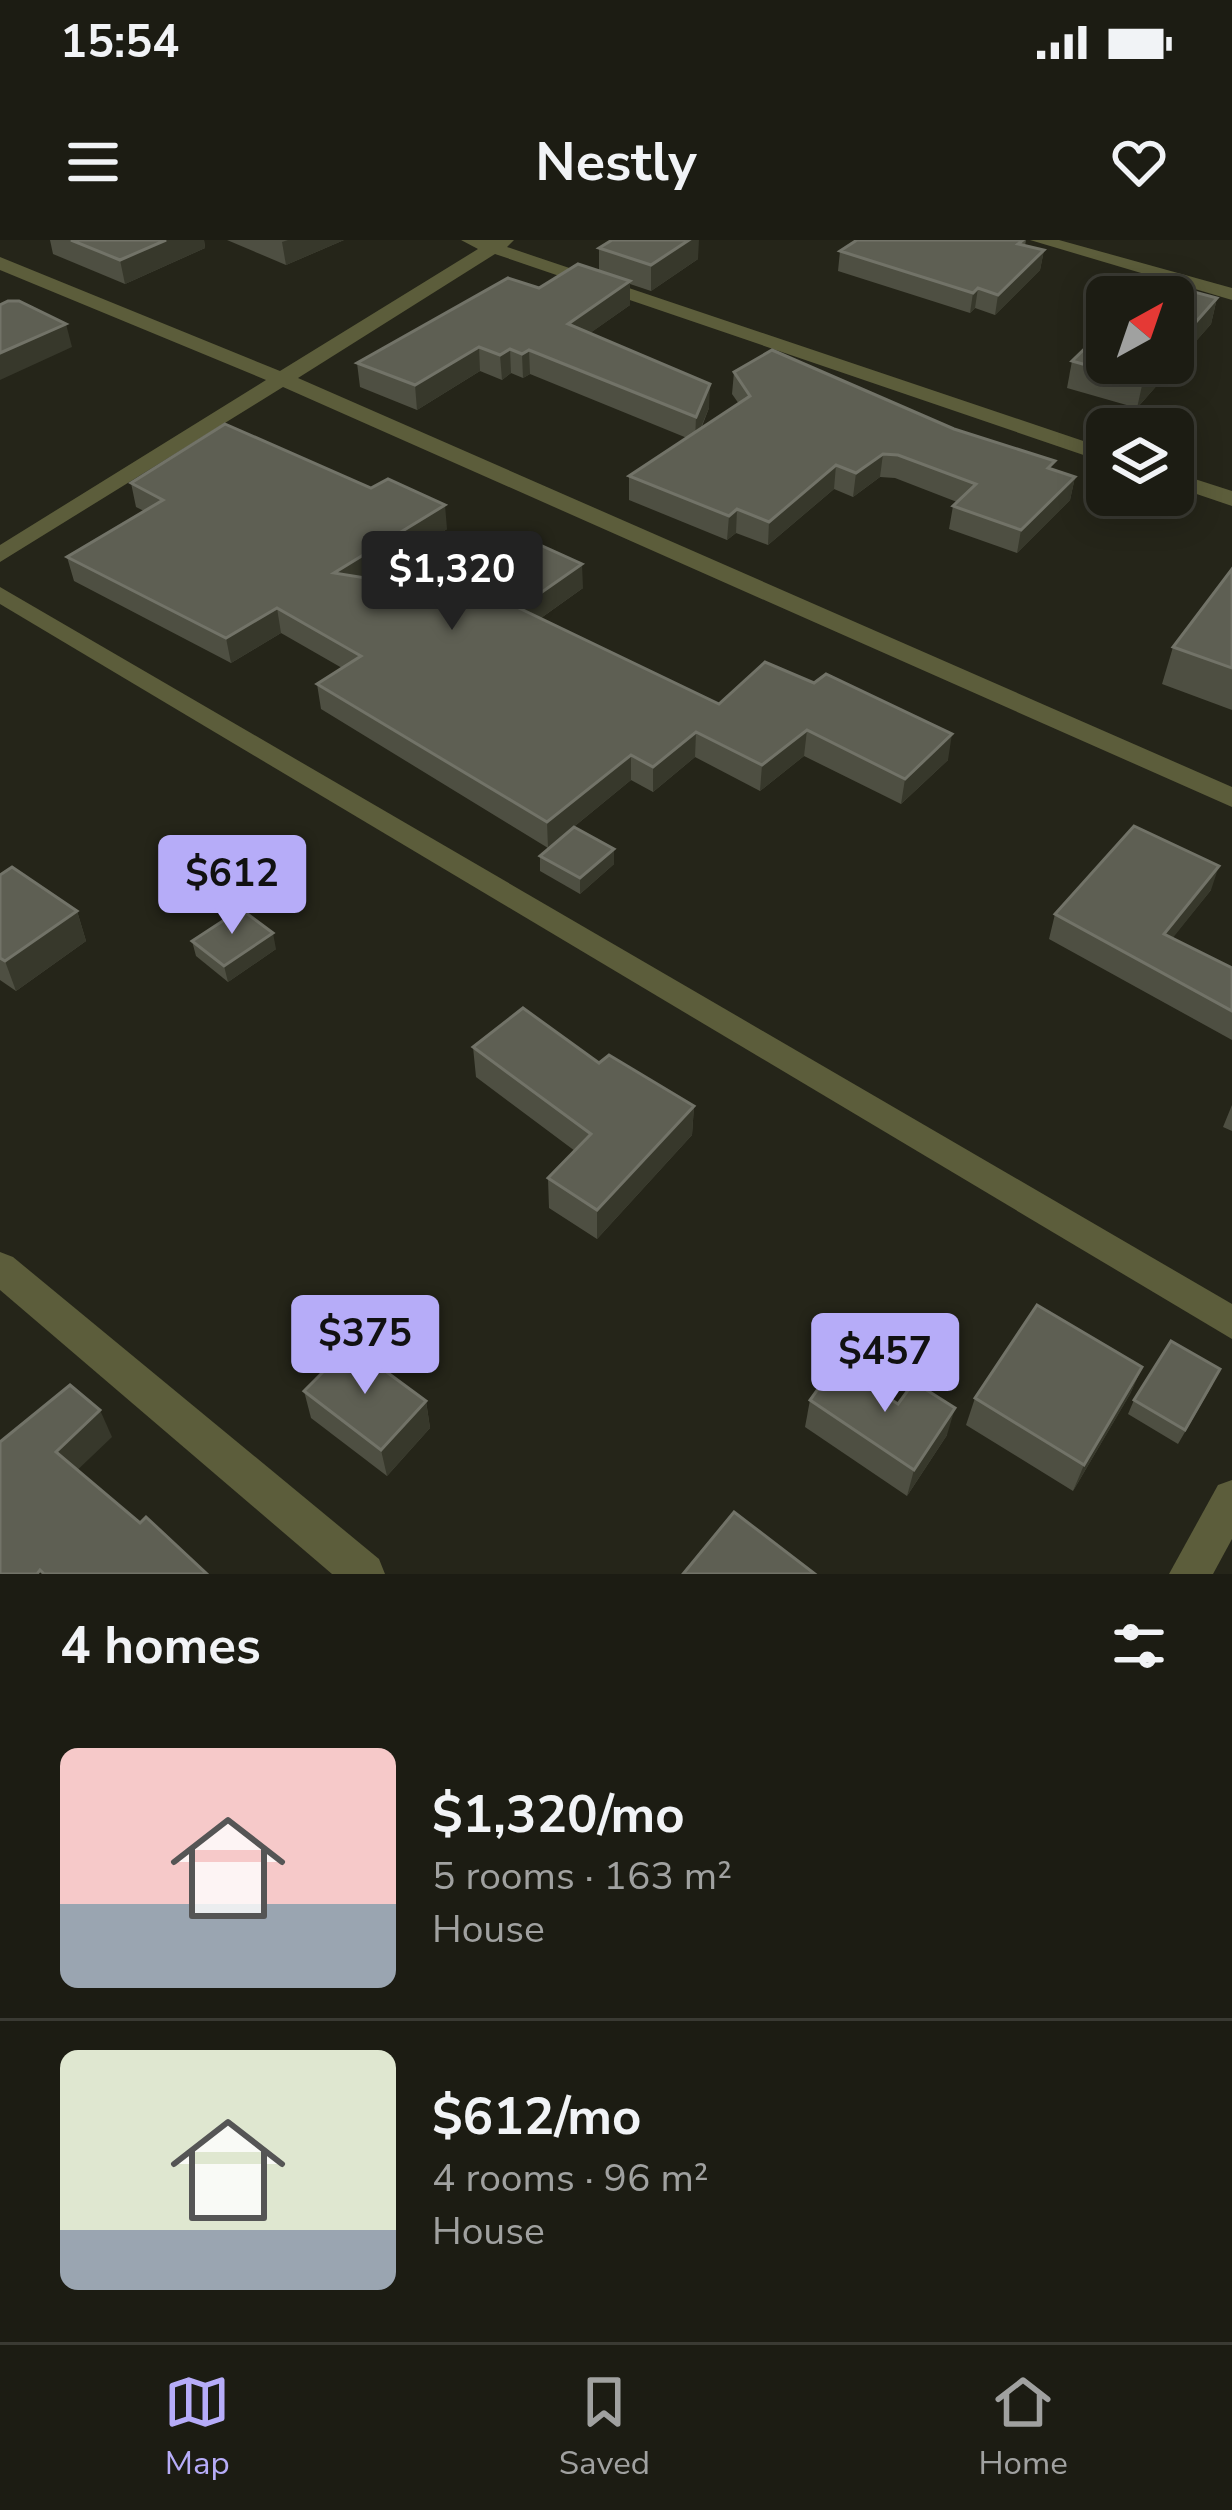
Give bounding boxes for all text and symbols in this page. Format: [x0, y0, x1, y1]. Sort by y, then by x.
text: 15:54 [60, 12, 179, 73]
text: Nestly [535, 125, 697, 199]
icon: menu [60, 129, 126, 195]
icon: heart [1106, 129, 1172, 195]
north arrow [1086, 276, 1194, 384]
map controls [1086, 276, 1194, 516]
button: layers [1086, 408, 1194, 516]
pin: $1,320 [354, 531, 550, 633]
text: $1,320 [389, 543, 515, 596]
pin: $612 [161, 835, 303, 937]
text: $612 [185, 847, 279, 900]
pin: $375 [294, 1295, 436, 1397]
text: $375 [318, 1307, 412, 1360]
pin: $457 [814, 1313, 956, 1415]
text: $457 [838, 1325, 932, 1378]
text: 4 homes [60, 1611, 261, 1681]
icon: filters [1106, 1613, 1172, 1679]
text: $1,320/mo [432, 1780, 685, 1850]
icon: home [156, 1796, 300, 1940]
text: 5 rooms · 163 m² [432, 1850, 732, 1903]
text: House [432, 1903, 545, 1956]
text: $612/mo [432, 2082, 641, 2152]
icon: home [156, 2098, 300, 2242]
text: 4 rooms · 96 m² [432, 2152, 709, 2205]
text: House [432, 2205, 545, 2258]
tab: Map [164, 2369, 230, 2486]
tab: Saved [559, 2369, 650, 2486]
tab: Home [978, 2369, 1068, 2486]

